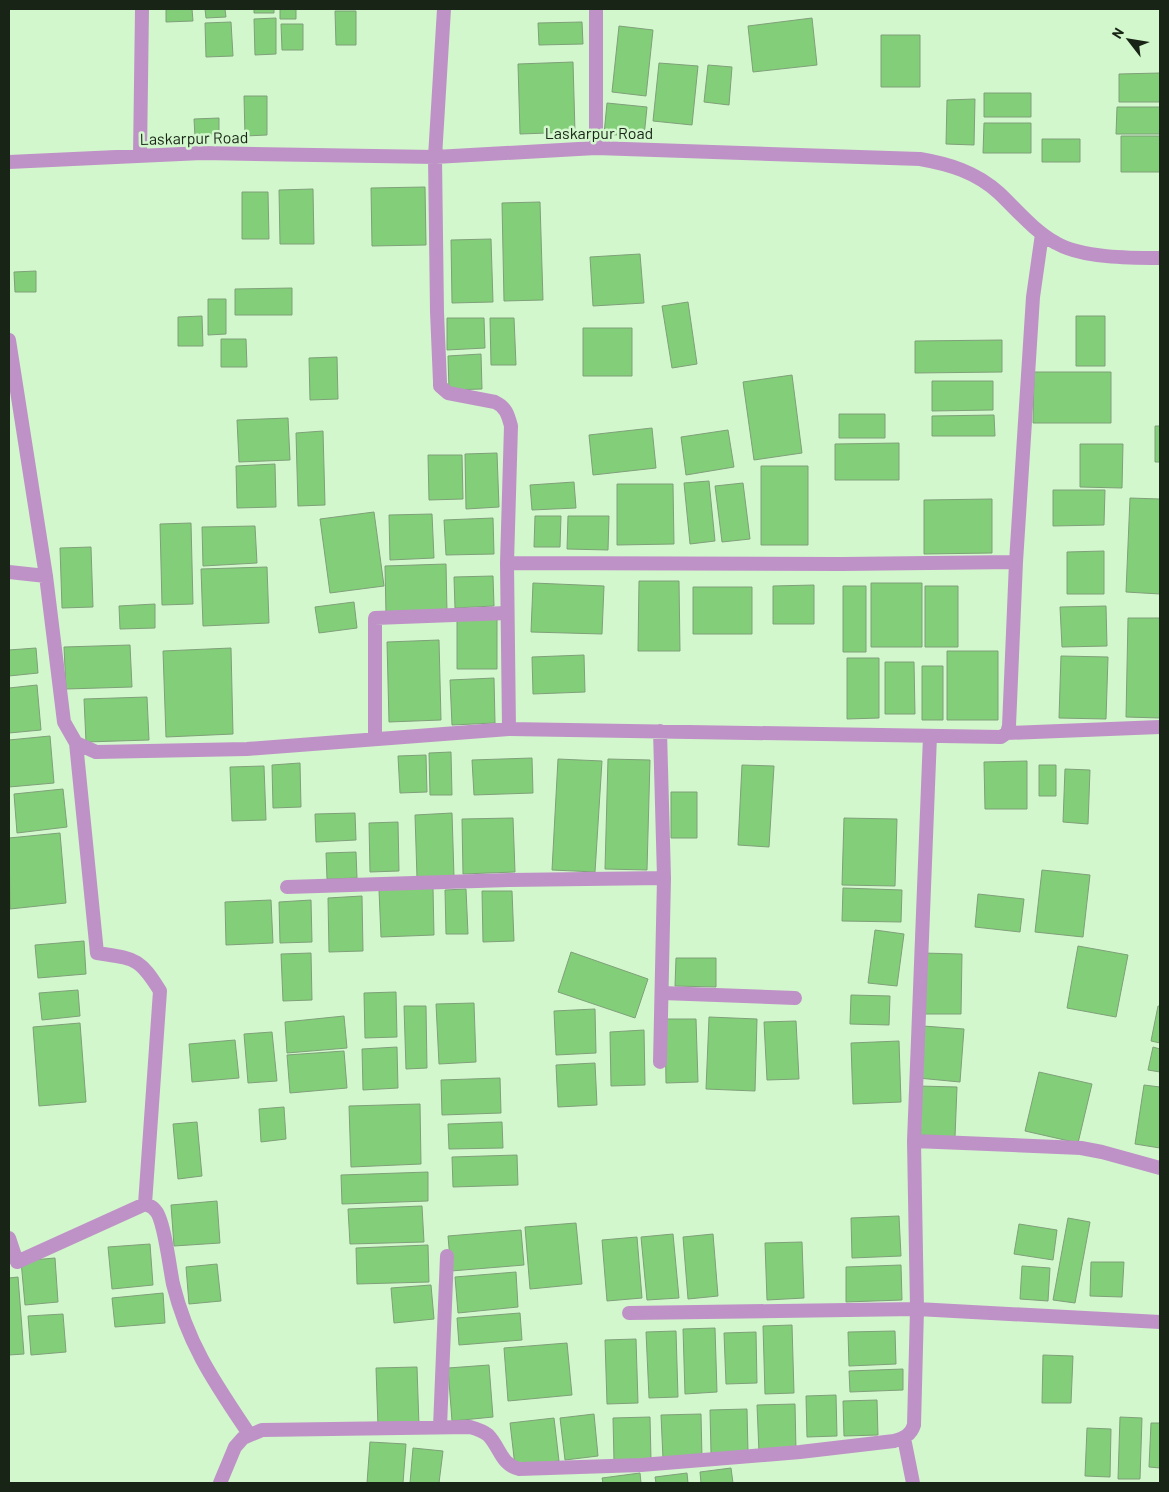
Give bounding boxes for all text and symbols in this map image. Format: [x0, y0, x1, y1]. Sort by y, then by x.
north arrow [1104, 15, 1154, 65]
text: N [1108, 25, 1127, 41]
street label: Laskarpur Road [545, 123, 653, 142]
street label: Laskarpur Road [140, 127, 248, 148]

